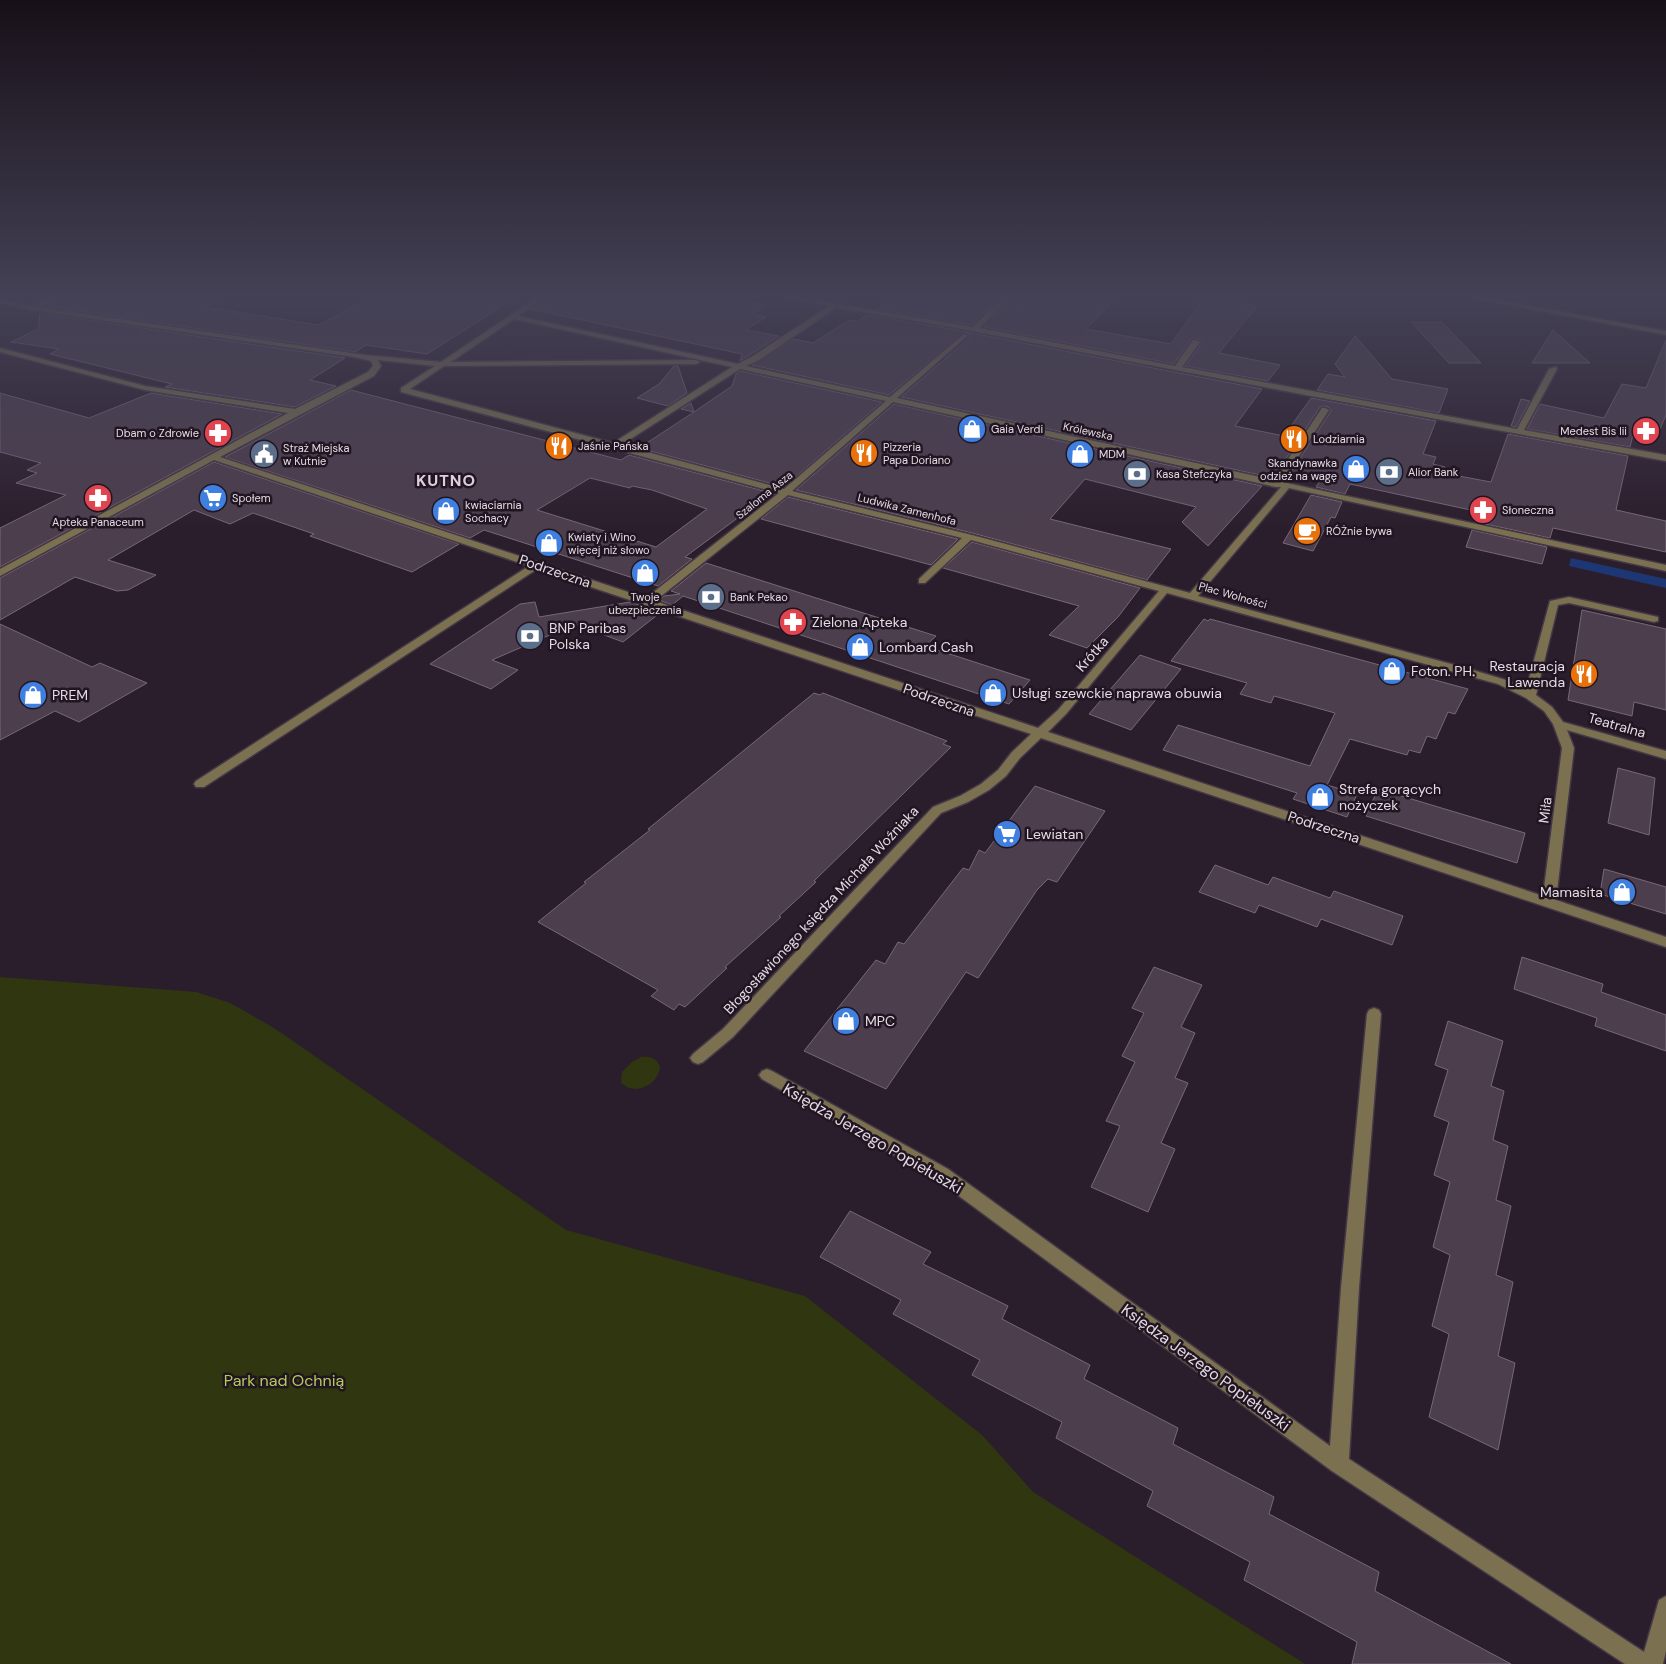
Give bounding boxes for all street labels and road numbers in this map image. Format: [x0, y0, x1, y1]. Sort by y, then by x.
street label: Królewska [1062, 419, 1114, 443]
street label: Szaloma Asza [733, 468, 795, 522]
street label: Ludwika Zamenhofa [856, 490, 958, 528]
street label: Podrzeczna [517, 550, 593, 592]
street label: Plac Wolności [1197, 579, 1269, 611]
street label: Krótka [1072, 633, 1112, 675]
street label: Podrzeczna [901, 679, 977, 721]
street label: Teatralna [1586, 708, 1648, 742]
street label: Miła [1534, 796, 1556, 824]
street label: Błogosławionego księdza Michała Woźniaka [720, 802, 922, 1018]
street label: Podrzeczna [1286, 807, 1362, 847]
street label: Księdza Jerzego Popiełuszki [779, 1078, 966, 1199]
street label: Księdza Jerzego Popiełuszki [1117, 1299, 1294, 1436]

